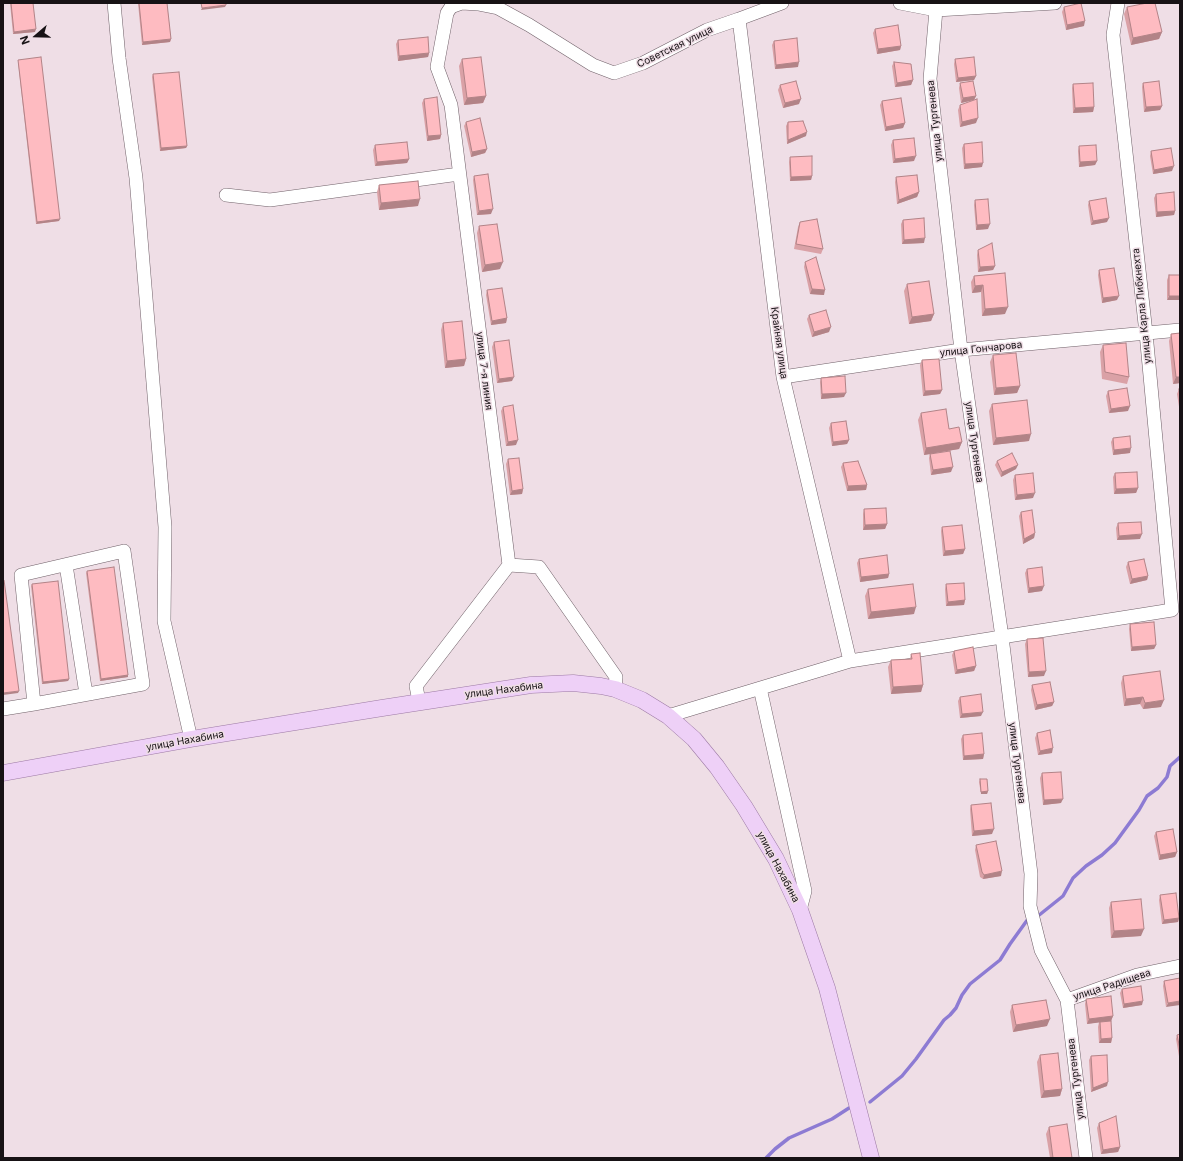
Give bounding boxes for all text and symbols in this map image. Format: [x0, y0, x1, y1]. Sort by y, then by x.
north arrow [16, 16, 56, 56]
street label: Советская улица [635, 23, 715, 71]
text: N [17, 34, 33, 46]
street label: улица Тургенева [925, 80, 945, 162]
street label: улица Карла Либкнехта [1130, 248, 1154, 364]
street label: Крайняя улица [768, 306, 790, 380]
street label: улица 7-я линия [473, 331, 495, 411]
street label: улица Гончарова [939, 339, 1023, 359]
street label: улица Тургенева [962, 401, 986, 483]
street label: улица Нахабина [464, 679, 544, 701]
street label: улица Тургенева [1006, 722, 1028, 804]
street label: улица Нахабина [145, 728, 225, 754]
street label: улица Нахабина [754, 829, 802, 905]
street label: улица Радищева [1072, 967, 1152, 1003]
street label: улица Тургенева [1065, 1038, 1087, 1120]

